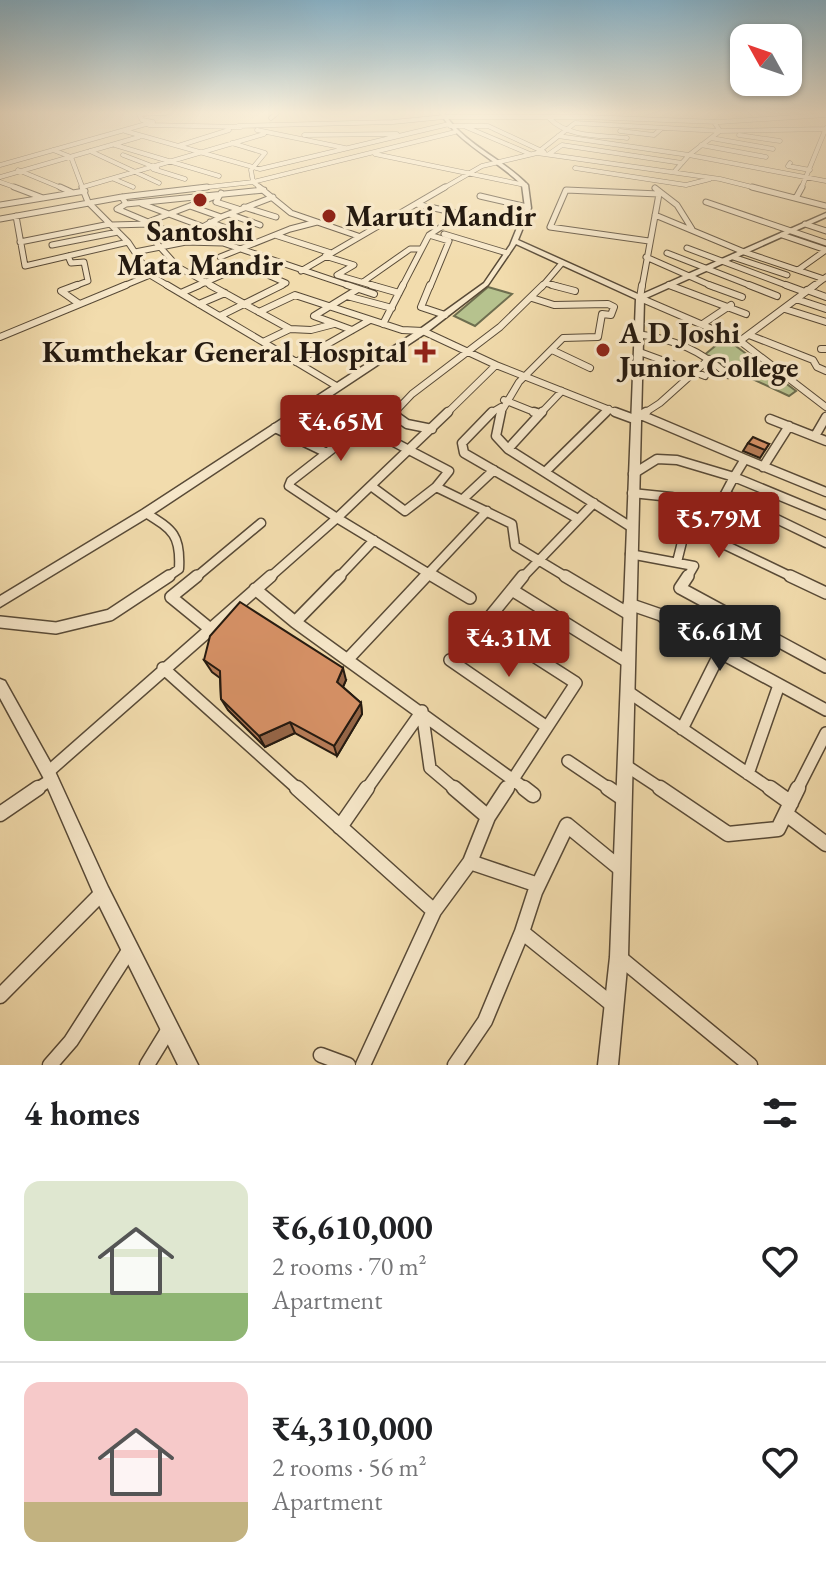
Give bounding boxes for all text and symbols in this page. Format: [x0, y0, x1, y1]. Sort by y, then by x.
north arrow [730, 24, 802, 96]
map controls [730, 24, 802, 96]
marker: Santoshi Mata Mandir [191, 191, 209, 209]
place label: Maruti Mandir [345, 196, 537, 235]
marker: Maruti Mandir [320, 207, 338, 225]
place label: Santoshi Mata Mandir [117, 211, 284, 284]
place label: A D Joshi Junior College [616, 313, 799, 386]
place label: Kumthekar General Hospital [42, 332, 407, 371]
marker: Kumthekar General Hospital [414, 341, 436, 363]
marker: A D Joshi Junior College [594, 341, 612, 359]
pin: ₹4.65M [276, 395, 406, 463]
text: ₹4.65M [298, 404, 384, 438]
pin: ₹5.79M [654, 492, 784, 560]
text: ₹5.79M [676, 501, 762, 535]
pin: ₹6.61M [655, 605, 785, 673]
pin: ₹4.31M [444, 611, 574, 679]
text: ₹6.61M [677, 614, 763, 648]
text: ₹4.31M [466, 620, 552, 654]
text: 4 homes [24, 1091, 140, 1135]
icon: filters [758, 1091, 802, 1135]
text: ₹6,610,000 [272, 1205, 433, 1249]
icon: home [88, 1213, 184, 1309]
icon: heart [758, 1239, 802, 1283]
text: 2 rooms · 70 m² [272, 1249, 427, 1283]
text: Apartment [272, 1283, 382, 1317]
text: ₹4,310,000 [272, 1406, 433, 1450]
icon: home [88, 1414, 184, 1510]
icon: heart [758, 1440, 802, 1484]
text: 2 rooms · 56 m² [272, 1450, 427, 1484]
text: Apartment [272, 1484, 382, 1518]

